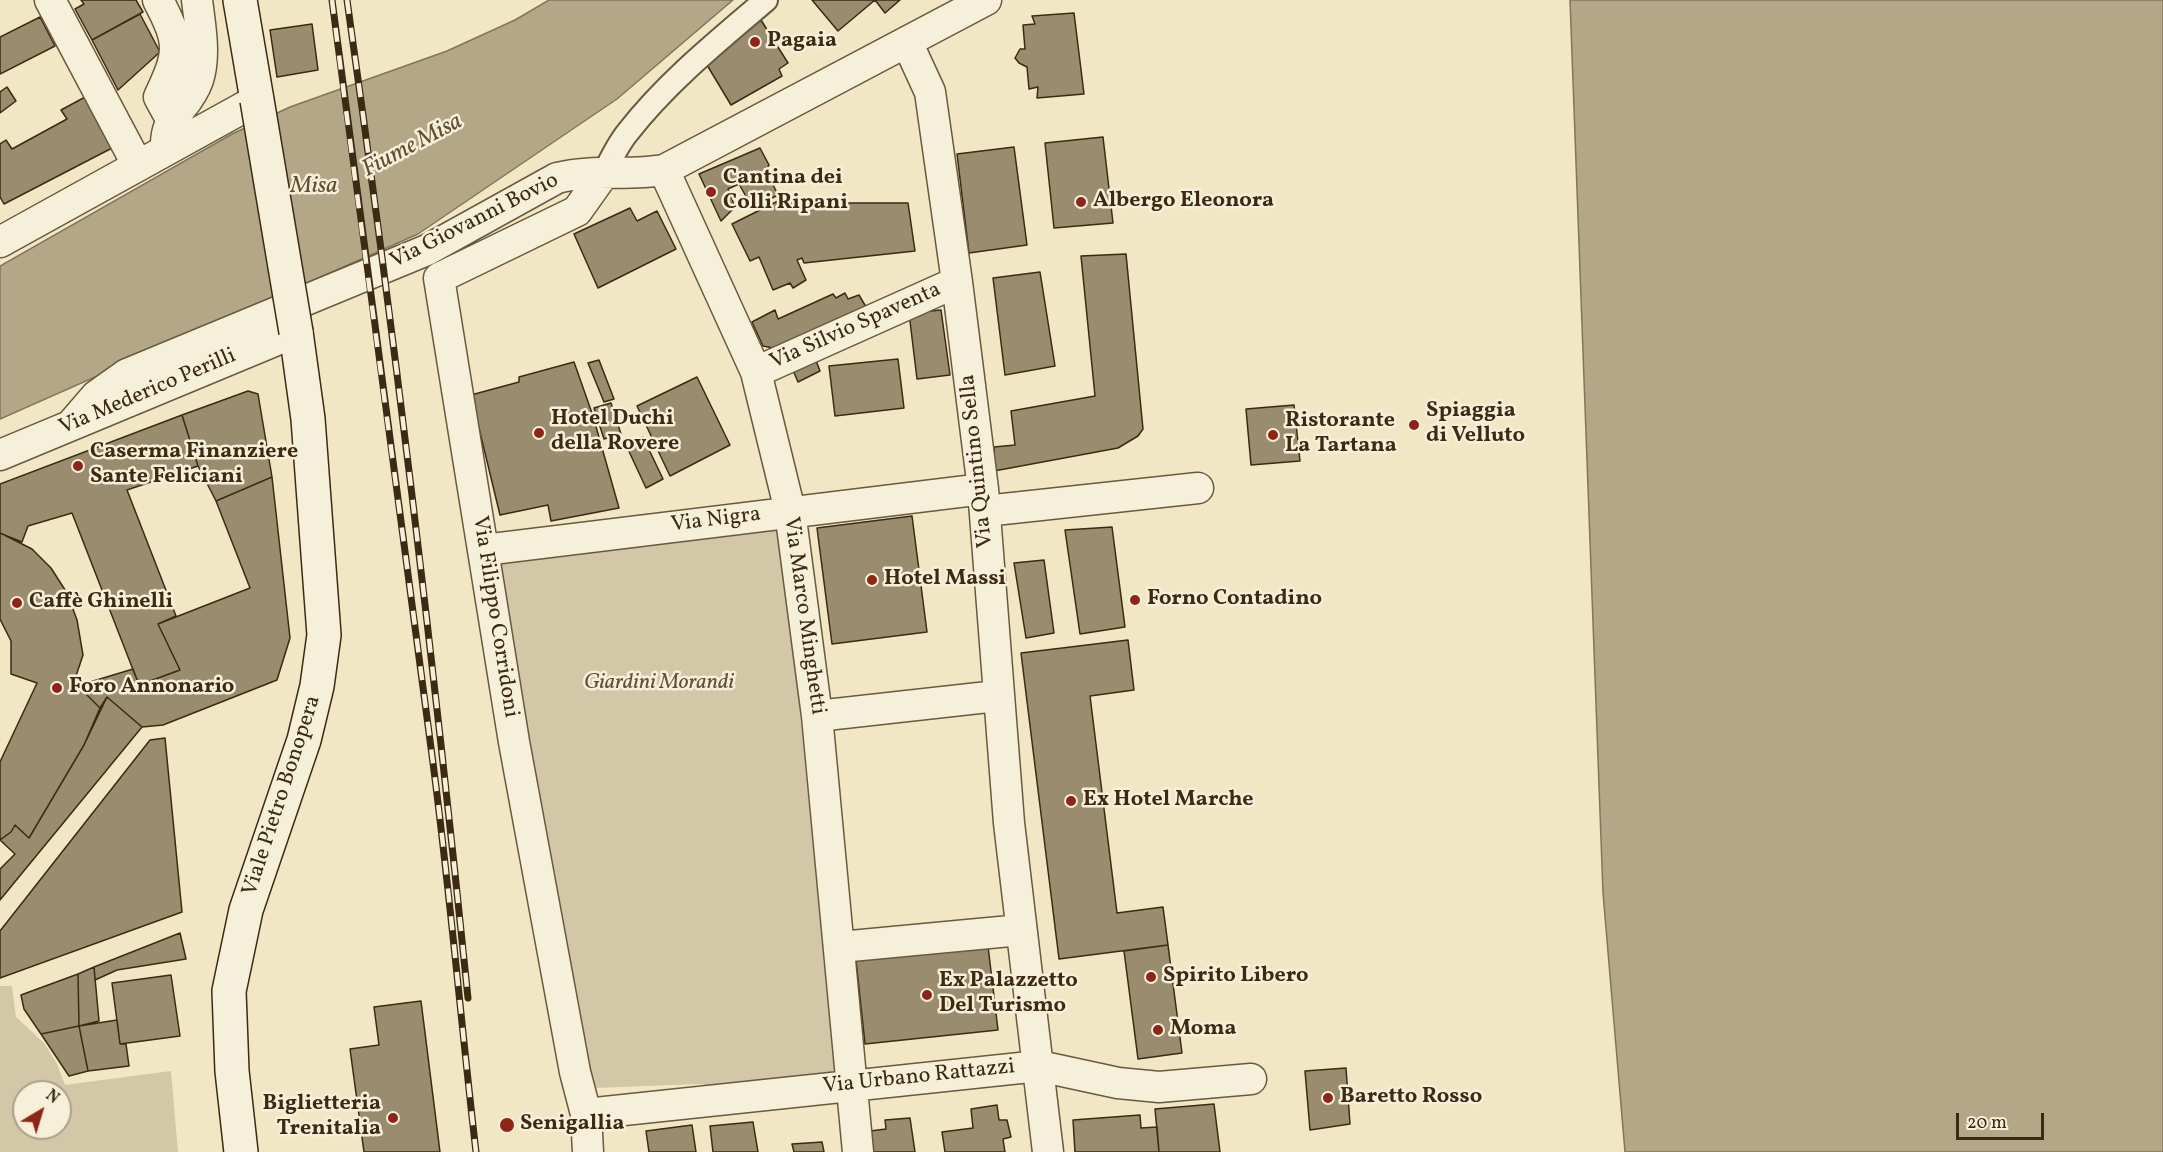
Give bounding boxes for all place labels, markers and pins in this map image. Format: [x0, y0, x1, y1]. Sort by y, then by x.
place label: Pagaia [767, 29, 837, 55]
marker: Pagaia [748, 35, 762, 49]
place label: Cantina dei Colli Ripani [723, 166, 848, 218]
marker: Cantina dei Colli Ripani [704, 185, 718, 199]
place label: Albergo Eleonora [1093, 189, 1274, 215]
marker: Albergo Eleonora [1074, 195, 1088, 209]
place label: Spiaggia di Velluto [1426, 399, 1525, 451]
place label: Hotel Duchi della Rovere [551, 407, 679, 458]
place label: Ristorante La Tartana [1285, 409, 1397, 460]
marker: Spiaggia di Velluto [1407, 418, 1421, 432]
marker: Hotel Duchi della Rovere [532, 426, 546, 440]
marker: Ristorante La Tartana [1266, 428, 1280, 442]
place label: Caserma Finanziere Sante Feliciani [90, 440, 298, 492]
marker: Caserma Finanziere Sante Feliciani [71, 459, 85, 473]
place label: Hotel Massi [884, 567, 1006, 593]
marker: Hotel Massi [865, 573, 879, 587]
place label: Forno Contadino [1147, 587, 1322, 613]
place label: Caffè Ghinelli [29, 590, 173, 616]
marker: Forno Contadino [1128, 593, 1142, 607]
marker: Caffè Ghinelli [10, 596, 24, 610]
place label: Foro Annonario [69, 675, 234, 701]
marker: Foro Annonario [50, 681, 64, 695]
place label: Ex Hotel Marche [1083, 788, 1254, 814]
marker: Ex Hotel Marche [1064, 794, 1078, 808]
place label: Spirito Libero [1163, 964, 1309, 990]
place label: Ex Palazzetto Del Turismo [939, 969, 1078, 1020]
marker: Spirito Libero [1144, 970, 1158, 984]
marker: Ex Palazzetto Del Turismo [920, 988, 934, 1002]
place label: Moma [1170, 1017, 1237, 1043]
marker: Moma [1151, 1023, 1165, 1037]
place label: Baretto Rosso [1340, 1085, 1482, 1111]
marker: Baretto Rosso [1321, 1091, 1335, 1105]
place label: Biglietteria Trenitalia [262, 1092, 381, 1144]
marker: Biglietteria Trenitalia [386, 1111, 400, 1125]
place label: Senigallia [520, 1112, 625, 1138]
marker: Senigallia [498, 1116, 516, 1134]

